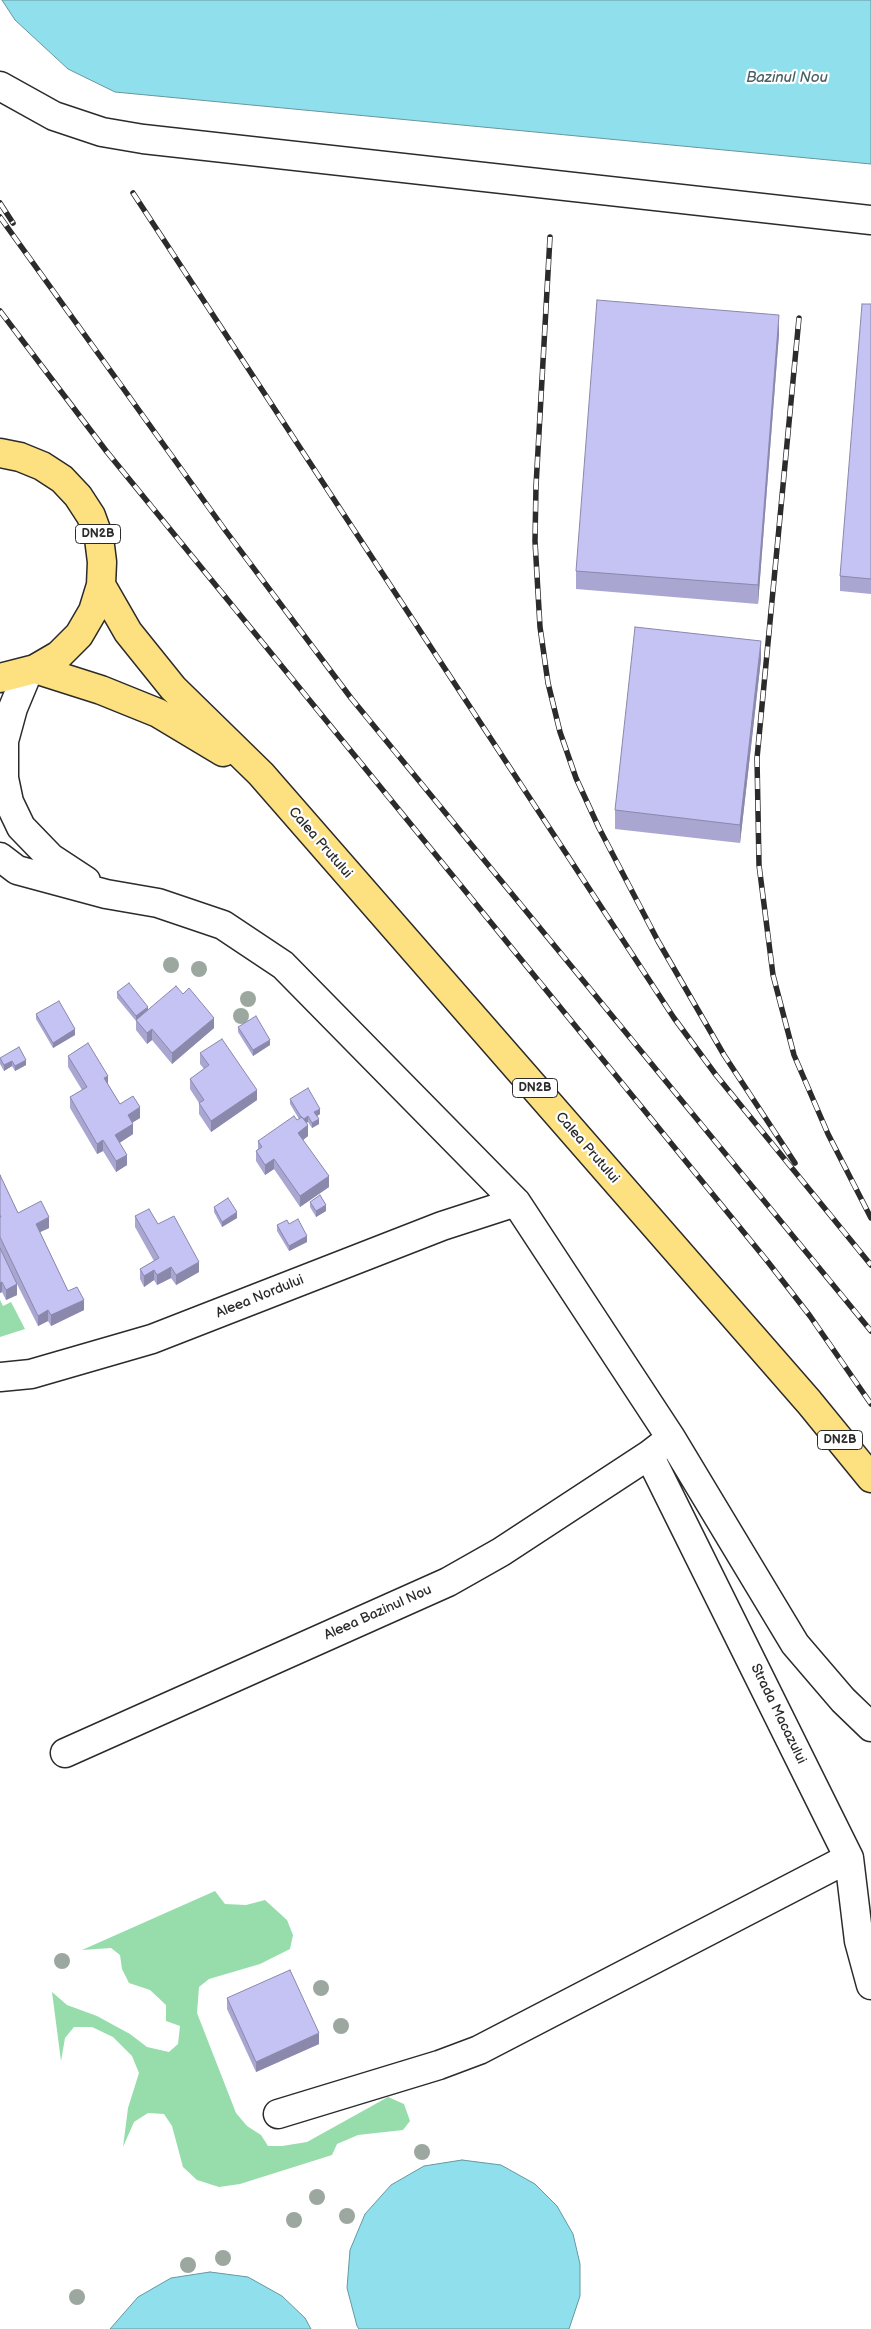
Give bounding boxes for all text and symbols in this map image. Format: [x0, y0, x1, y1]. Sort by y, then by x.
water label: Bazinul Nou [746, 69, 828, 87]
road number: DN2B [76, 524, 120, 544]
street label: Calea Prutului [285, 804, 355, 882]
road number: DN2B [512, 1078, 558, 1098]
street label: Calea Prutului [552, 1109, 622, 1187]
street label: Aleea Nordului [214, 1272, 306, 1322]
road number: DN2B [818, 1430, 862, 1450]
street label: Aleea Bazinul Nou [322, 1582, 434, 1644]
street label: Strada Macazului [747, 1661, 809, 1767]

